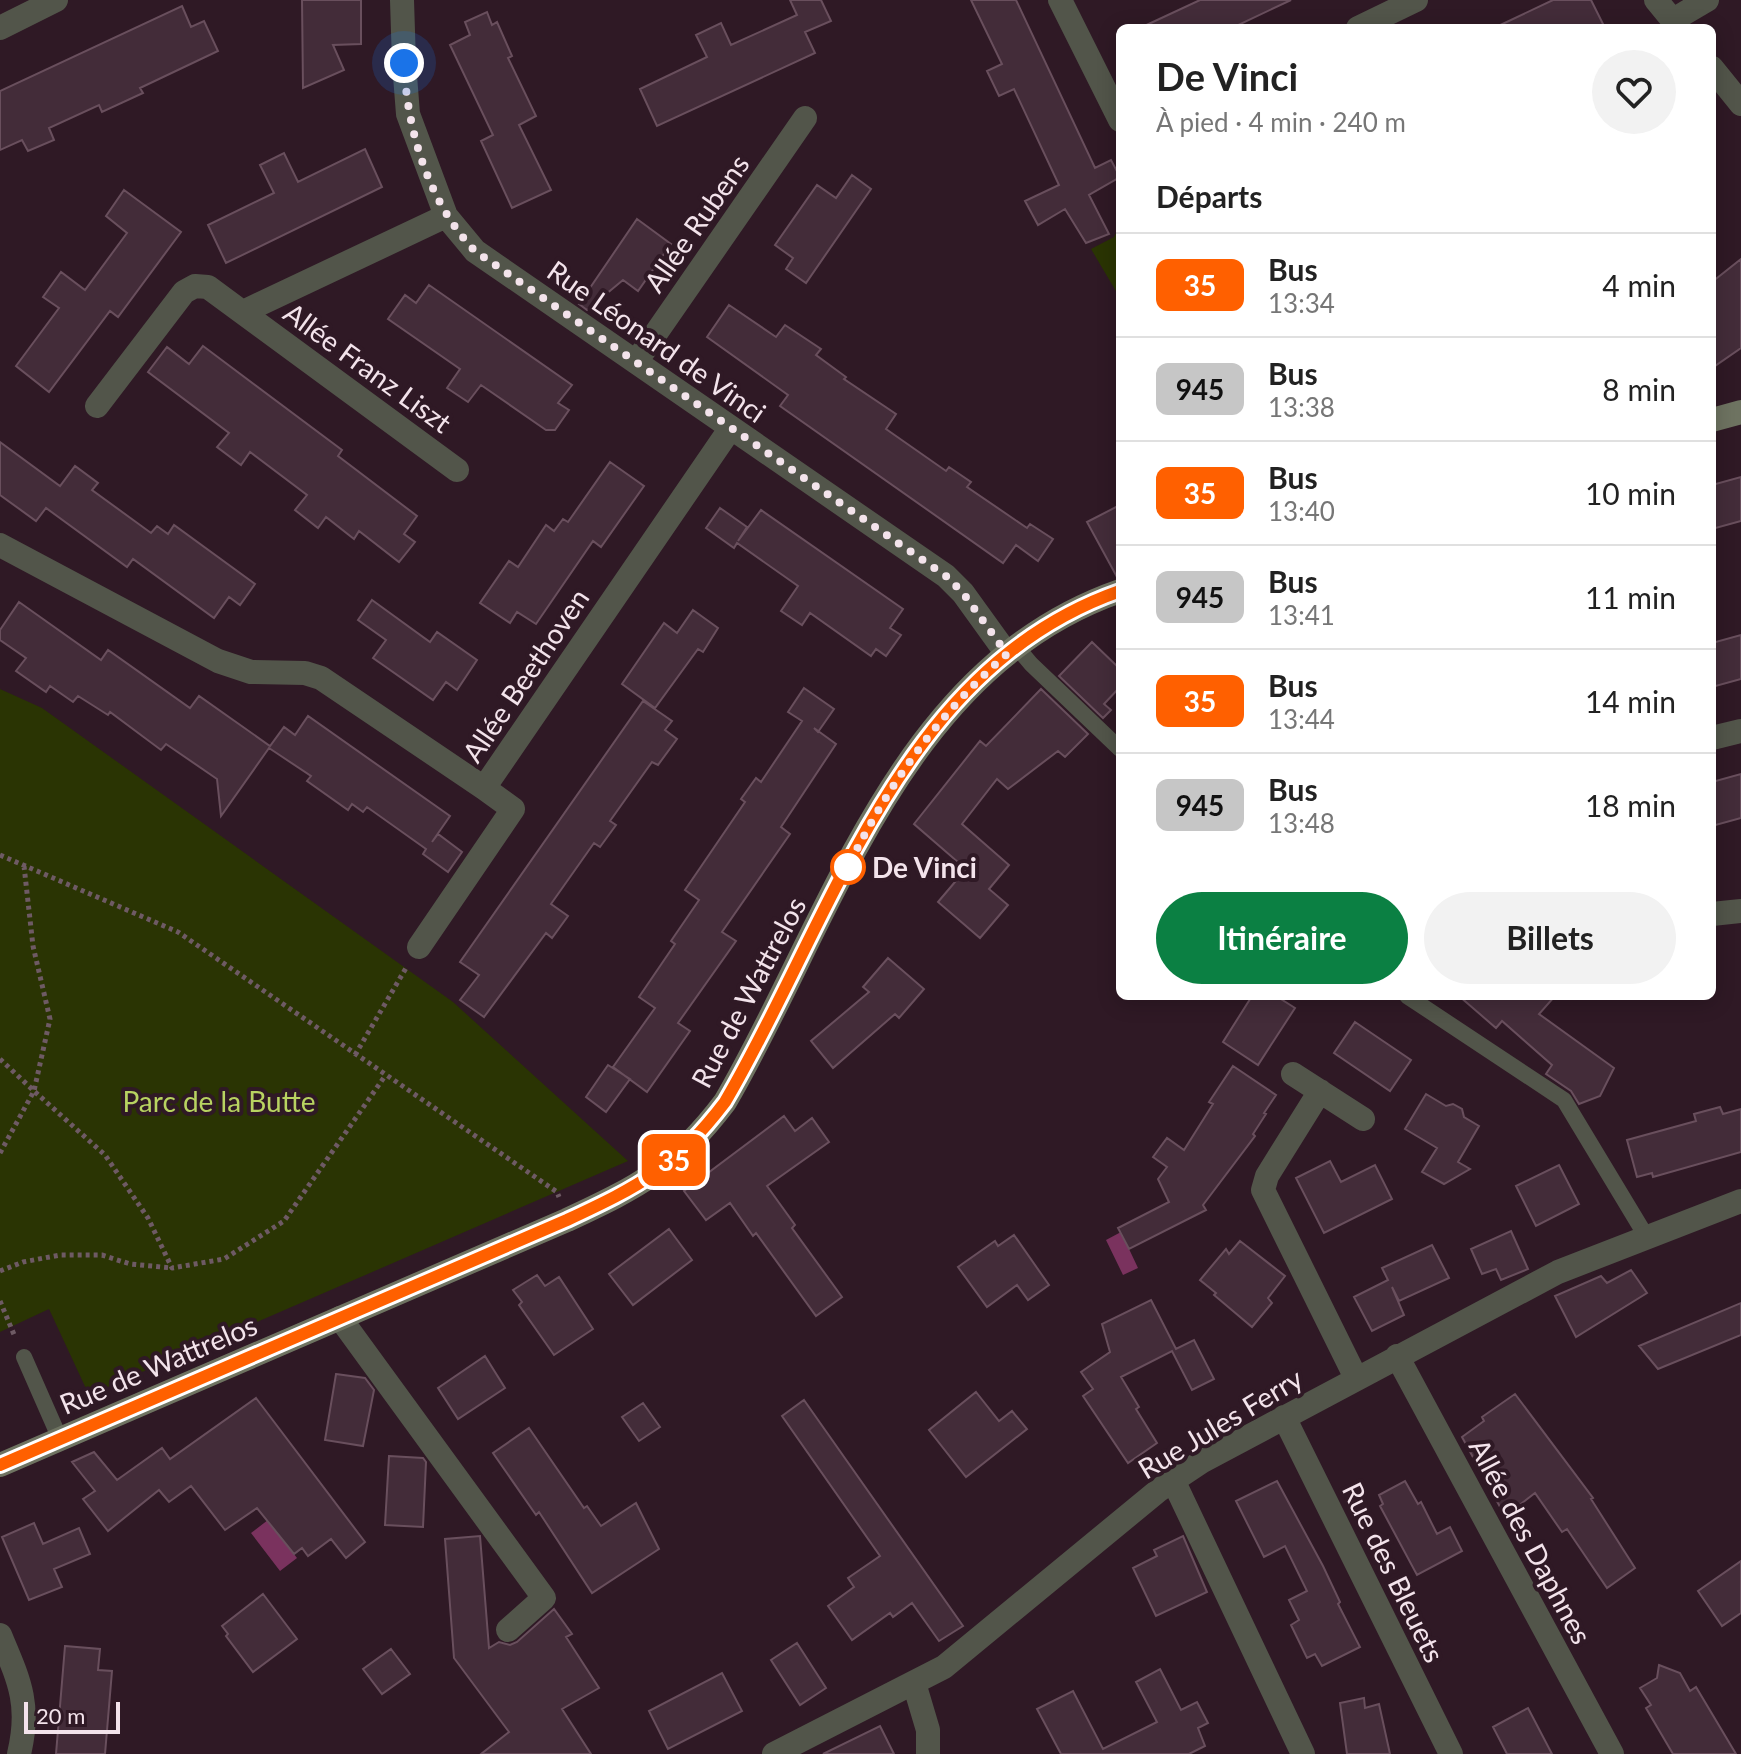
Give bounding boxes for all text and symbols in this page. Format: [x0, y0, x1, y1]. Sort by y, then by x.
your location [384, 43, 424, 83]
button: heart [1592, 50, 1676, 134]
text: De Vinci [1156, 53, 1298, 99]
text: À pied · 4 min · 240 m [1156, 106, 1406, 138]
street label: Allée Rubens [636, 148, 756, 298]
text: Départs [1156, 178, 1262, 214]
text: Bus [1268, 251, 1318, 287]
street label: Rue Léonard de Vinci [541, 253, 773, 429]
text: 4 min [1602, 267, 1676, 303]
text: 35 [1184, 268, 1216, 302]
text: 13:34 [1268, 287, 1335, 319]
street label: Allée Franz Liszt [278, 295, 458, 439]
text: Bus [1268, 355, 1318, 391]
text: 8 min [1602, 371, 1676, 407]
text: 945 [1176, 372, 1224, 406]
text: 13:38 [1268, 391, 1335, 423]
text: Bus [1268, 459, 1318, 495]
text: 10 min [1585, 475, 1676, 511]
text: 35 [1184, 476, 1216, 510]
text: 13:40 [1268, 495, 1335, 527]
text: Bus [1268, 563, 1318, 599]
text: 11 min [1585, 579, 1676, 615]
text: 945 [1176, 580, 1224, 614]
street label: Allée Beethoven [454, 582, 596, 768]
text: 13:41 [1268, 599, 1335, 631]
text: Bus [1268, 667, 1318, 703]
text: 14 min [1585, 683, 1676, 719]
text: 35 [1184, 684, 1216, 718]
text: 13:44 [1268, 703, 1335, 735]
text: Bus [1268, 771, 1318, 807]
text: 18 min [1585, 787, 1676, 823]
text: 945 [1176, 788, 1224, 822]
text: 13:48 [1268, 807, 1335, 839]
marker: De Vinci [831, 850, 865, 884]
place label: De Vinci [872, 850, 977, 884]
street label: Rue de Wattrelos [683, 891, 813, 1093]
button: Itinéraire [1156, 892, 1408, 984]
button: Billets [1424, 892, 1676, 984]
park label: Parc de la Butte [122, 1084, 316, 1118]
line badge: 35 [638, 1134, 710, 1186]
text: 35 [658, 1143, 690, 1177]
street label: Rue de Wattrelos [54, 1307, 262, 1421]
street label: Rue Jules Ferry [1132, 1360, 1309, 1485]
street label: Allée des Daphnes [1463, 1433, 1599, 1649]
street label: Rue des Bleuets [1336, 1476, 1452, 1668]
scale bar [24, 1698, 120, 1734]
text: 20 m [36, 1702, 85, 1729]

